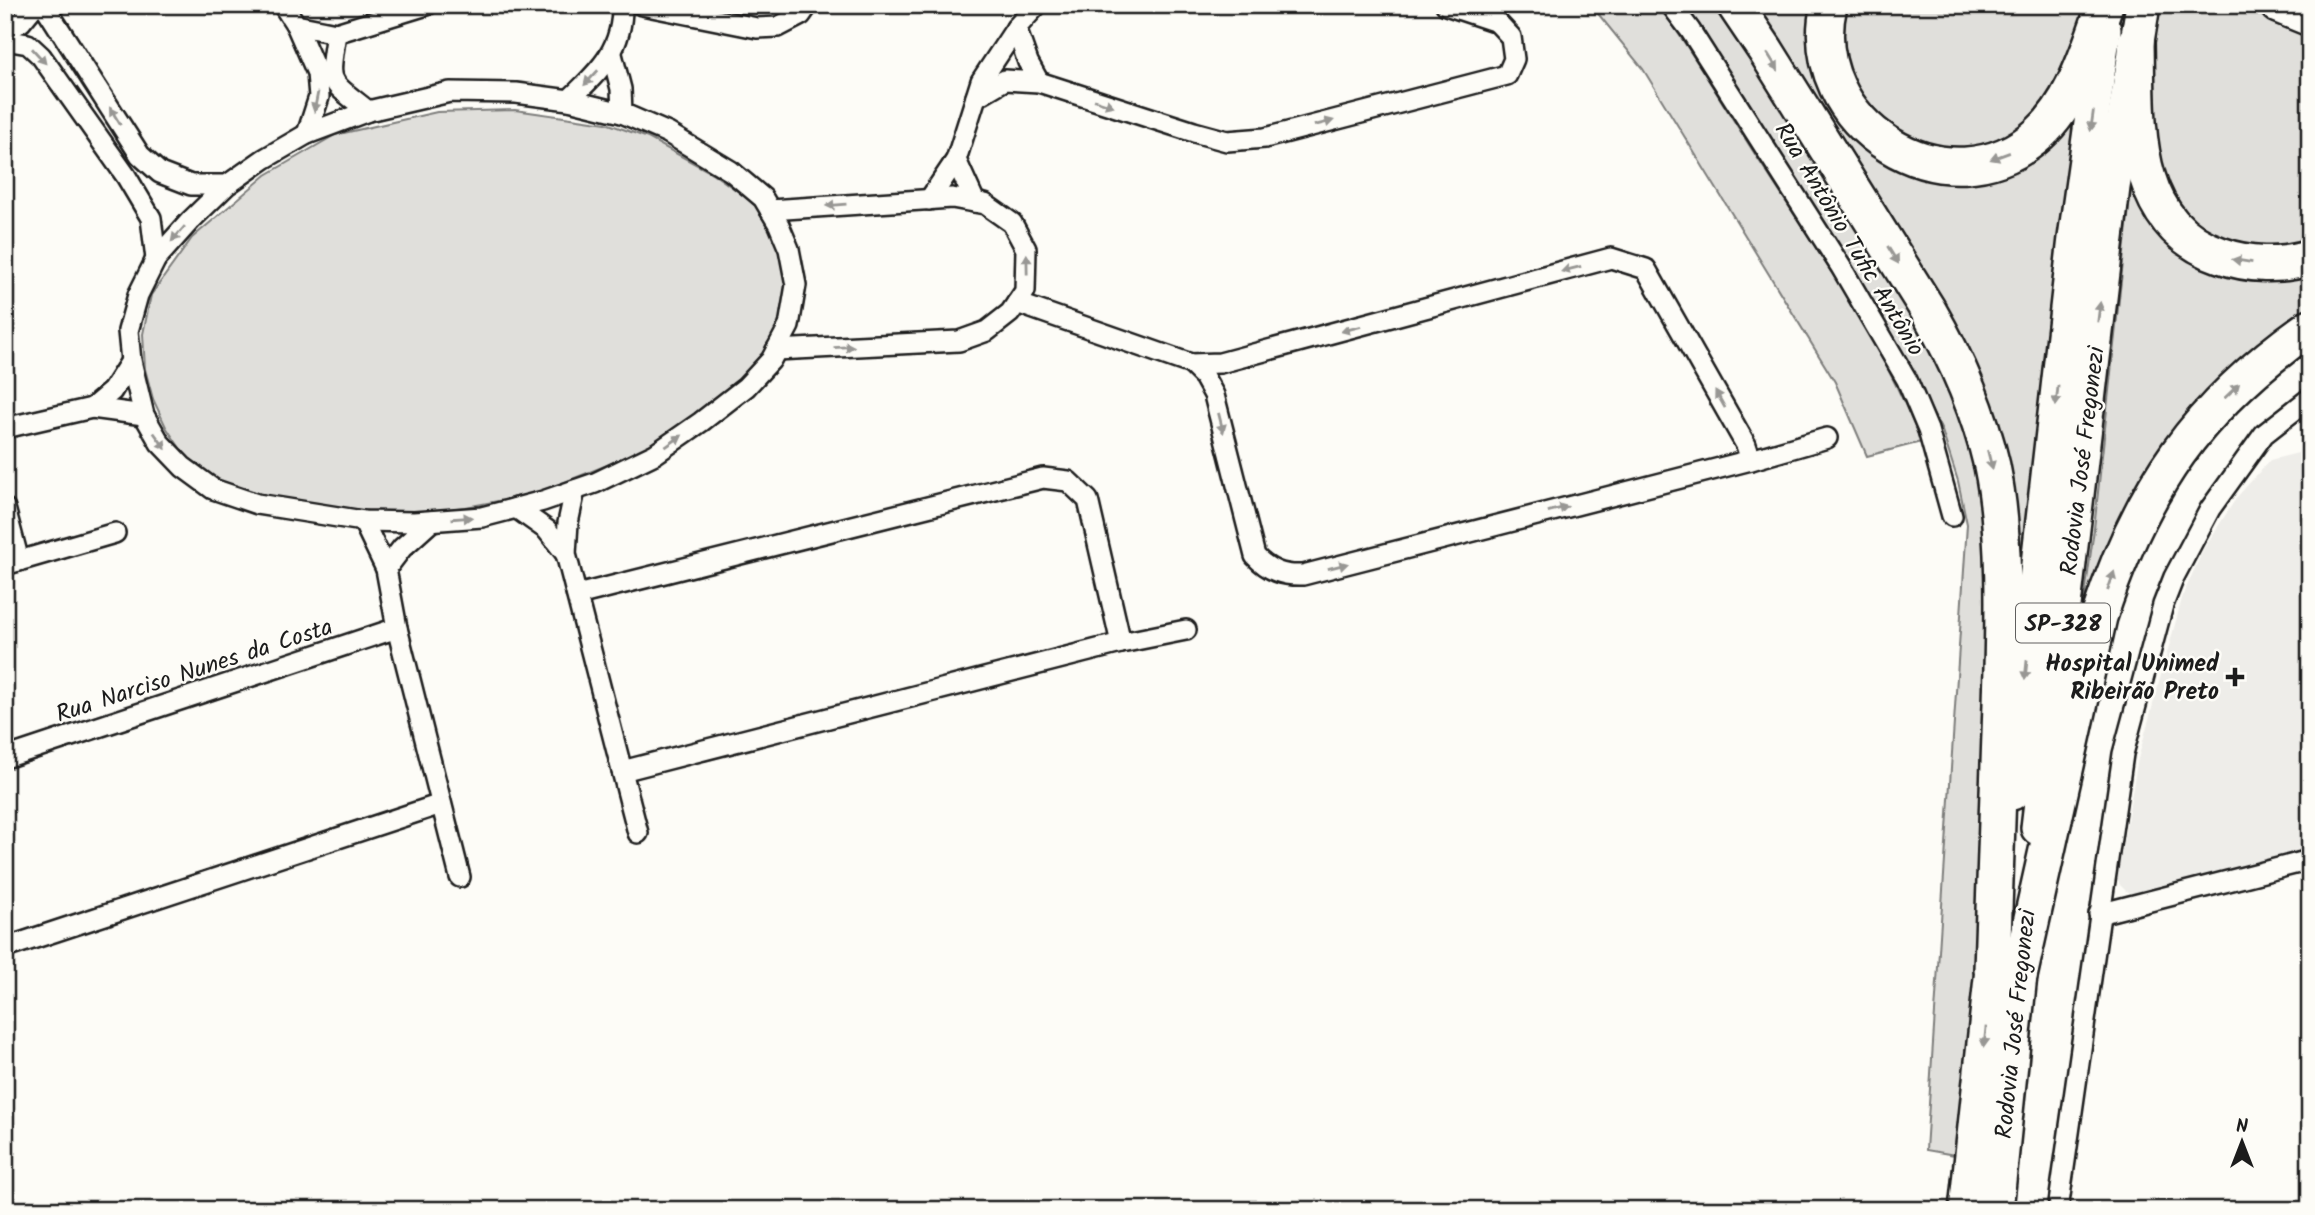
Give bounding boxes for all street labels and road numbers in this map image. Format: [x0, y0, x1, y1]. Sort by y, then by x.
street label: Rua Antônio Tufic Antônio [1763, 115, 1934, 364]
street label: Rodovia José Fregonezi [2050, 343, 2117, 578]
road number: SP-328 [2016, 604, 2110, 642]
street label: Rua Narciso Nunes da Costa [51, 608, 338, 735]
street label: Rodovia José Fregonezi [1985, 906, 2048, 1141]

